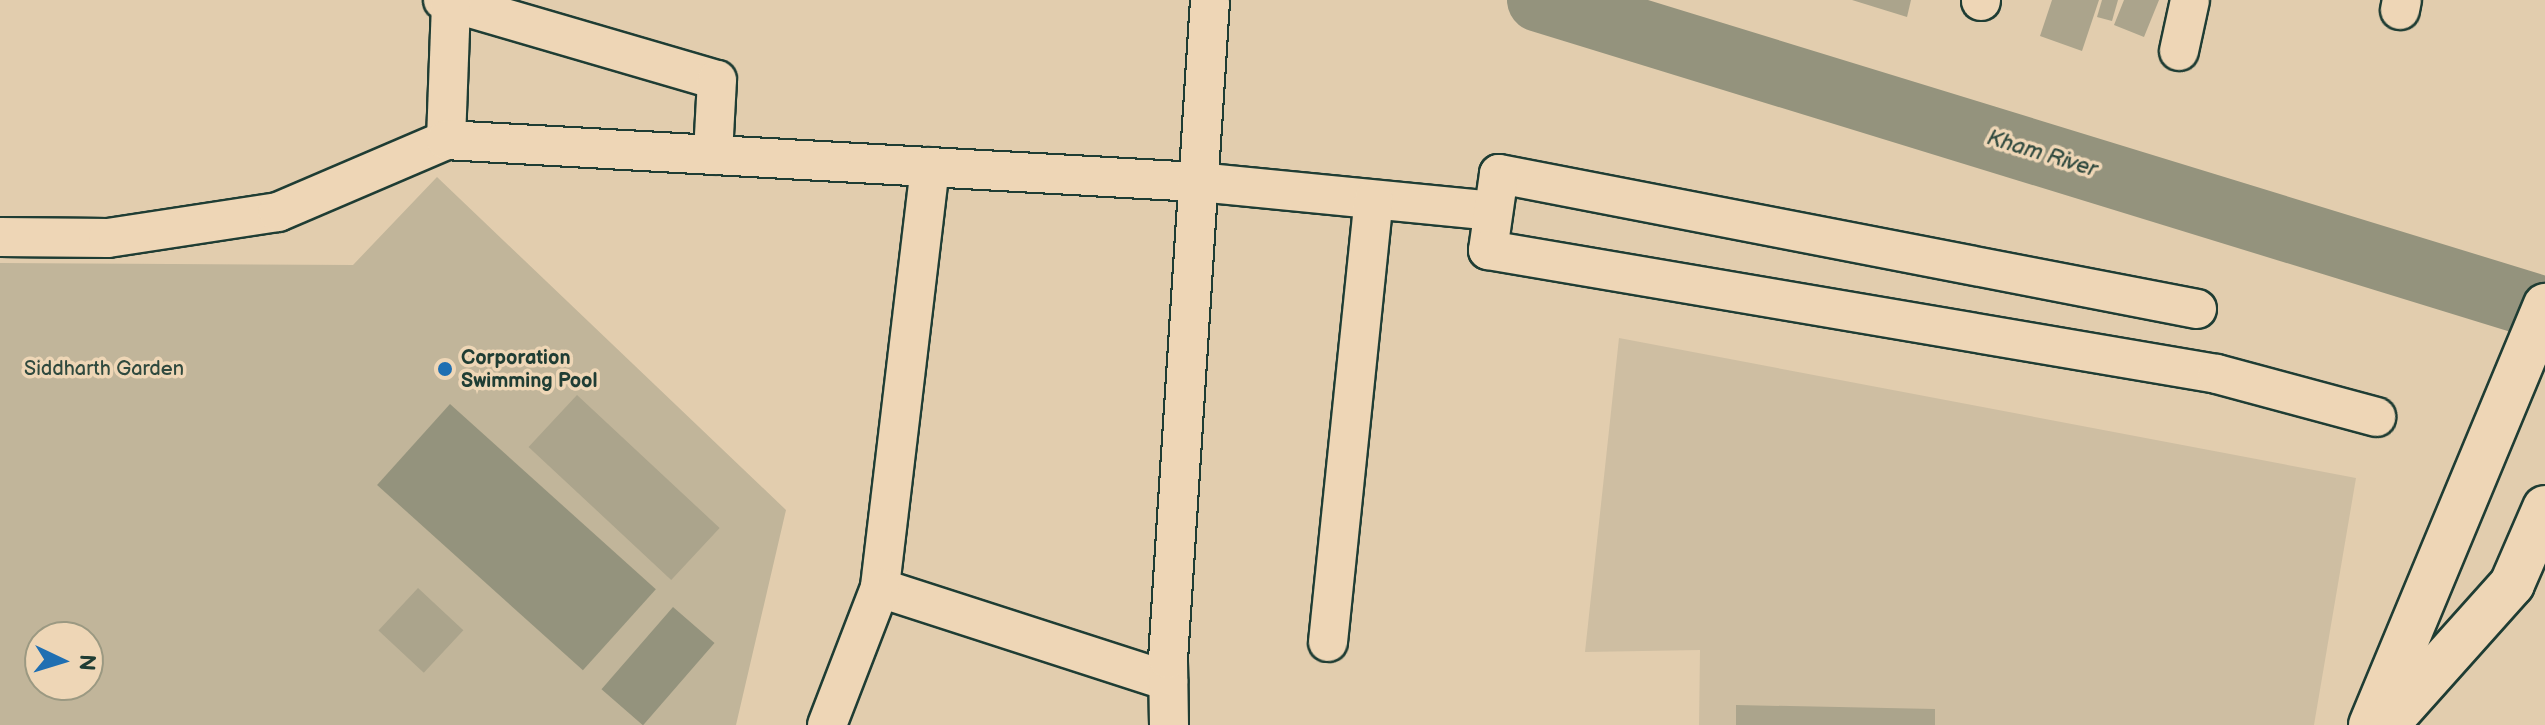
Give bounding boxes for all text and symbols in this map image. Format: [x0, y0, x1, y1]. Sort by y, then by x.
water label: Kham River [1984, 125, 2100, 183]
place label: Corporation Swimming Pool [461, 346, 597, 393]
park label: Siddharth Garden [24, 357, 184, 381]
marker: Corporation Swimming Pool [436, 360, 454, 378]
north arrow [24, 621, 104, 701]
text: N [72, 653, 100, 672]

